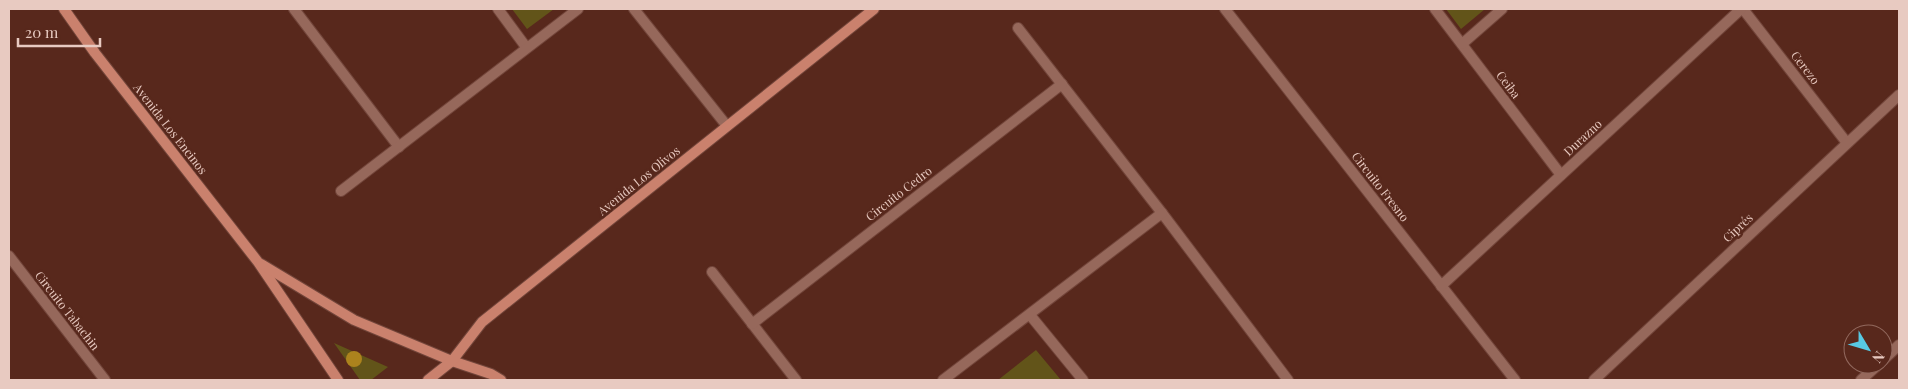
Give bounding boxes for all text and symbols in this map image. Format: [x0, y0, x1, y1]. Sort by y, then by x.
scale bar [18, 15, 100, 47]
text: 20 m [25, 22, 59, 42]
street label: Cerezo [1788, 48, 1824, 88]
street label: Ceiba [1493, 67, 1524, 101]
street label: Avenida Los Encinos [130, 79, 211, 177]
street label: Durazno [1560, 115, 1605, 159]
street label: Avenida Los Olivos [593, 142, 683, 219]
street label: Circuito Fresno [1349, 148, 1413, 225]
street label: Circuito Cedro [862, 162, 935, 224]
street label: Ciprés [1719, 209, 1756, 245]
street label: Circuito Tabachin [32, 268, 104, 353]
north arrow [1843, 324, 1893, 374]
text: N [1868, 347, 1889, 367]

